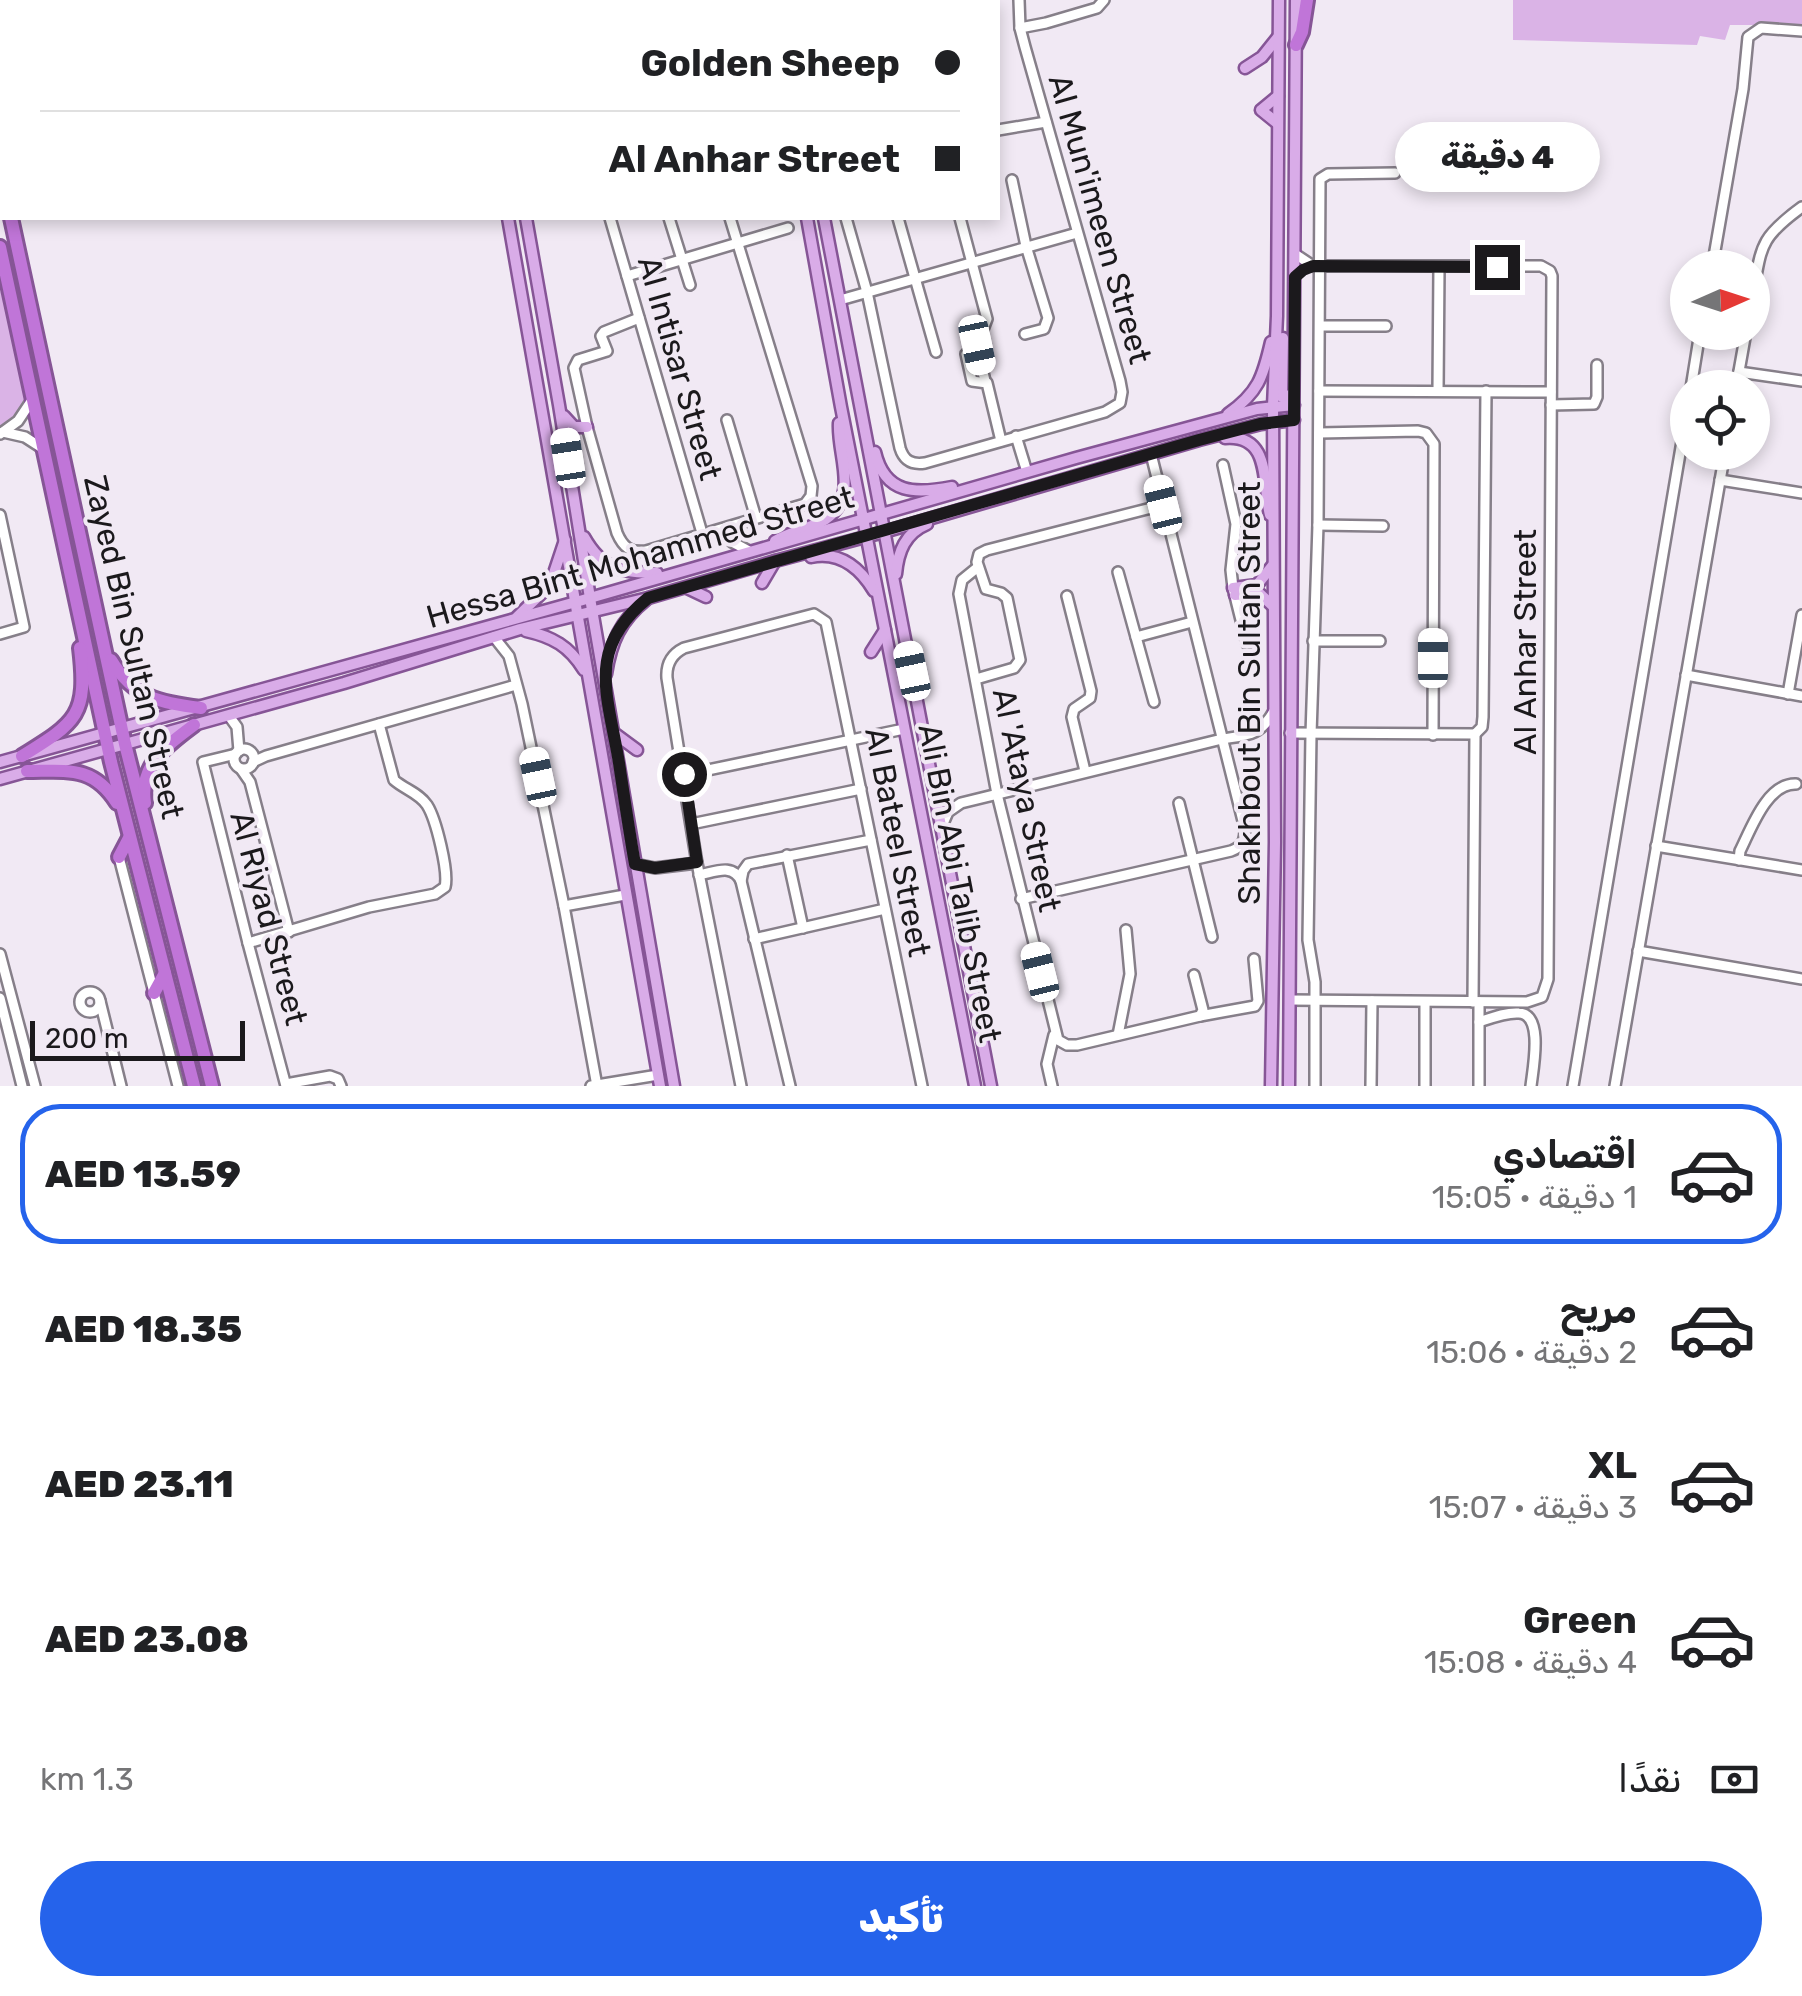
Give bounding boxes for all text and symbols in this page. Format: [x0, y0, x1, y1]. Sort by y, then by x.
text: Golden Sheep [640, 40, 900, 86]
street label: Al Mun'imeen Street [1041, 70, 1159, 368]
callout: 4 دقيقة [1394, 122, 1600, 192]
text: Al Anhar Street [609, 136, 900, 182]
text: 4 دقيقة [1441, 138, 1554, 176]
route end [1475, 245, 1520, 290]
north arrow [1670, 250, 1770, 350]
map controls [1670, 250, 1770, 470]
street label: Al Intisar Street [630, 252, 730, 484]
car [956, 313, 998, 377]
button: locate [1670, 370, 1770, 470]
car [548, 426, 588, 490]
street label: Zayed Bin Sultan Street [76, 471, 192, 823]
car [1141, 472, 1185, 538]
street label: Hessa Bint Mohammed Street [422, 478, 858, 636]
street label: Shakhbout Bin Sultan Street [1230, 481, 1268, 905]
street label: Al Anhar Street [1506, 529, 1544, 755]
car [1418, 628, 1448, 688]
car [891, 639, 933, 703]
street label: Al 'Ataya Street [985, 685, 1069, 915]
street label: Ali Bin Abi Talib Street [910, 720, 1010, 1046]
street label: Al Bateel Street [857, 724, 939, 960]
car [517, 745, 559, 809]
route start [662, 752, 707, 797]
street label: Al Riyad Street [222, 807, 316, 1029]
car [1018, 939, 1062, 1005]
scale bar [30, 1016, 245, 1060]
text: 200 m [45, 1022, 129, 1055]
icon: car [1667, 1129, 1757, 1219]
text: اقتصادي [1493, 1132, 1637, 1178]
text: AED 13.59 [45, 1151, 241, 1197]
text: 1 دقيقة · 15:05 [1432, 1178, 1637, 1216]
icon: car [1667, 1284, 1757, 1374]
text: مريح [1560, 1287, 1637, 1333]
text: AED 18.35 [45, 1306, 242, 1352]
text: 2 دقيقة · 15:06 [1426, 1333, 1637, 1371]
icon: car [1667, 1439, 1757, 1529]
text: XL [1588, 1442, 1637, 1488]
text: AED 23.11 [45, 1461, 234, 1507]
text: 3 دقيقة · 15:07 [1429, 1488, 1637, 1526]
icon: car [1667, 1594, 1757, 1684]
text: Green [1523, 1597, 1637, 1643]
text: AED 23.08 [45, 1616, 249, 1662]
text: 4 دقيقة · 15:08 [1424, 1643, 1637, 1681]
icon: cash [1707, 1752, 1762, 1807]
text: نقدًا [1618, 1756, 1682, 1802]
text: 1.3 km [40, 1760, 134, 1798]
button: تأكيد [40, 1861, 1762, 1976]

